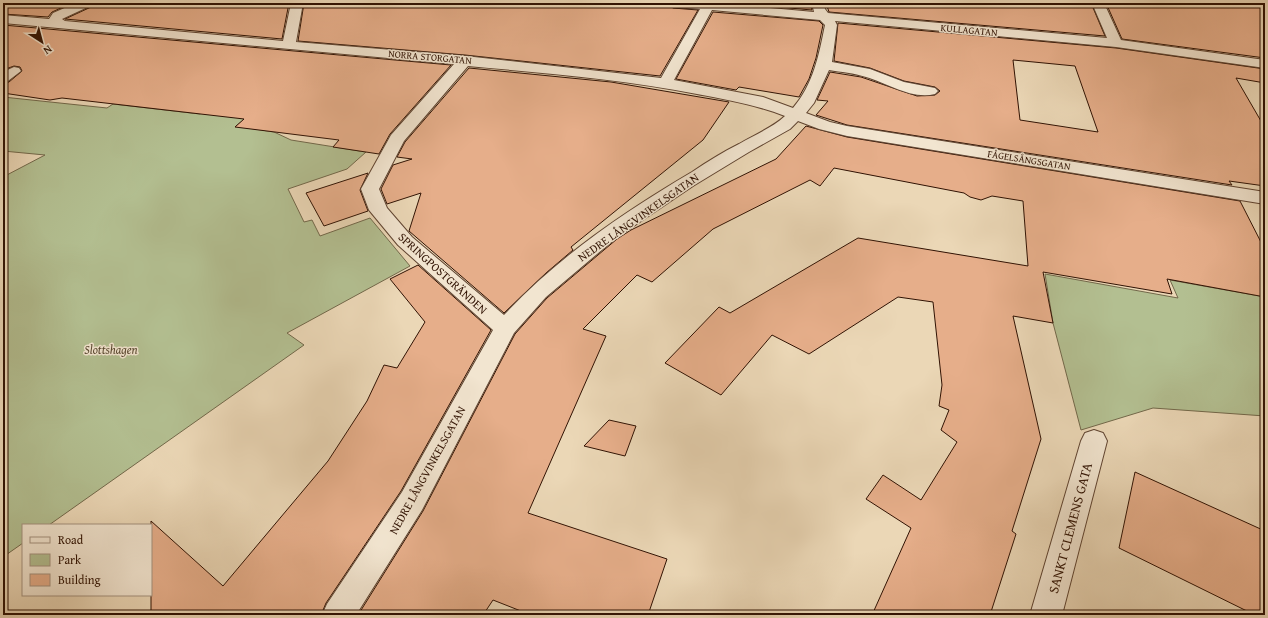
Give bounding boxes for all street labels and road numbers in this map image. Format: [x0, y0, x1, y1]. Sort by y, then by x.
street label: KULLAGATAN [940, 20, 999, 40]
street label: NORRA STORGATAN [388, 46, 473, 68]
street label: FÅGELSÅNGSGATAN [986, 146, 1072, 174]
street label: NEDRE LÅNGVINKELSGATAN [574, 169, 702, 265]
street label: SPRINGPOSTGRÄNDEN [395, 228, 491, 318]
street label: NEDRE LÅNGVINKELSGATAN [385, 403, 469, 537]
street label: SANKT CLEMENS GATA [1043, 460, 1097, 596]

